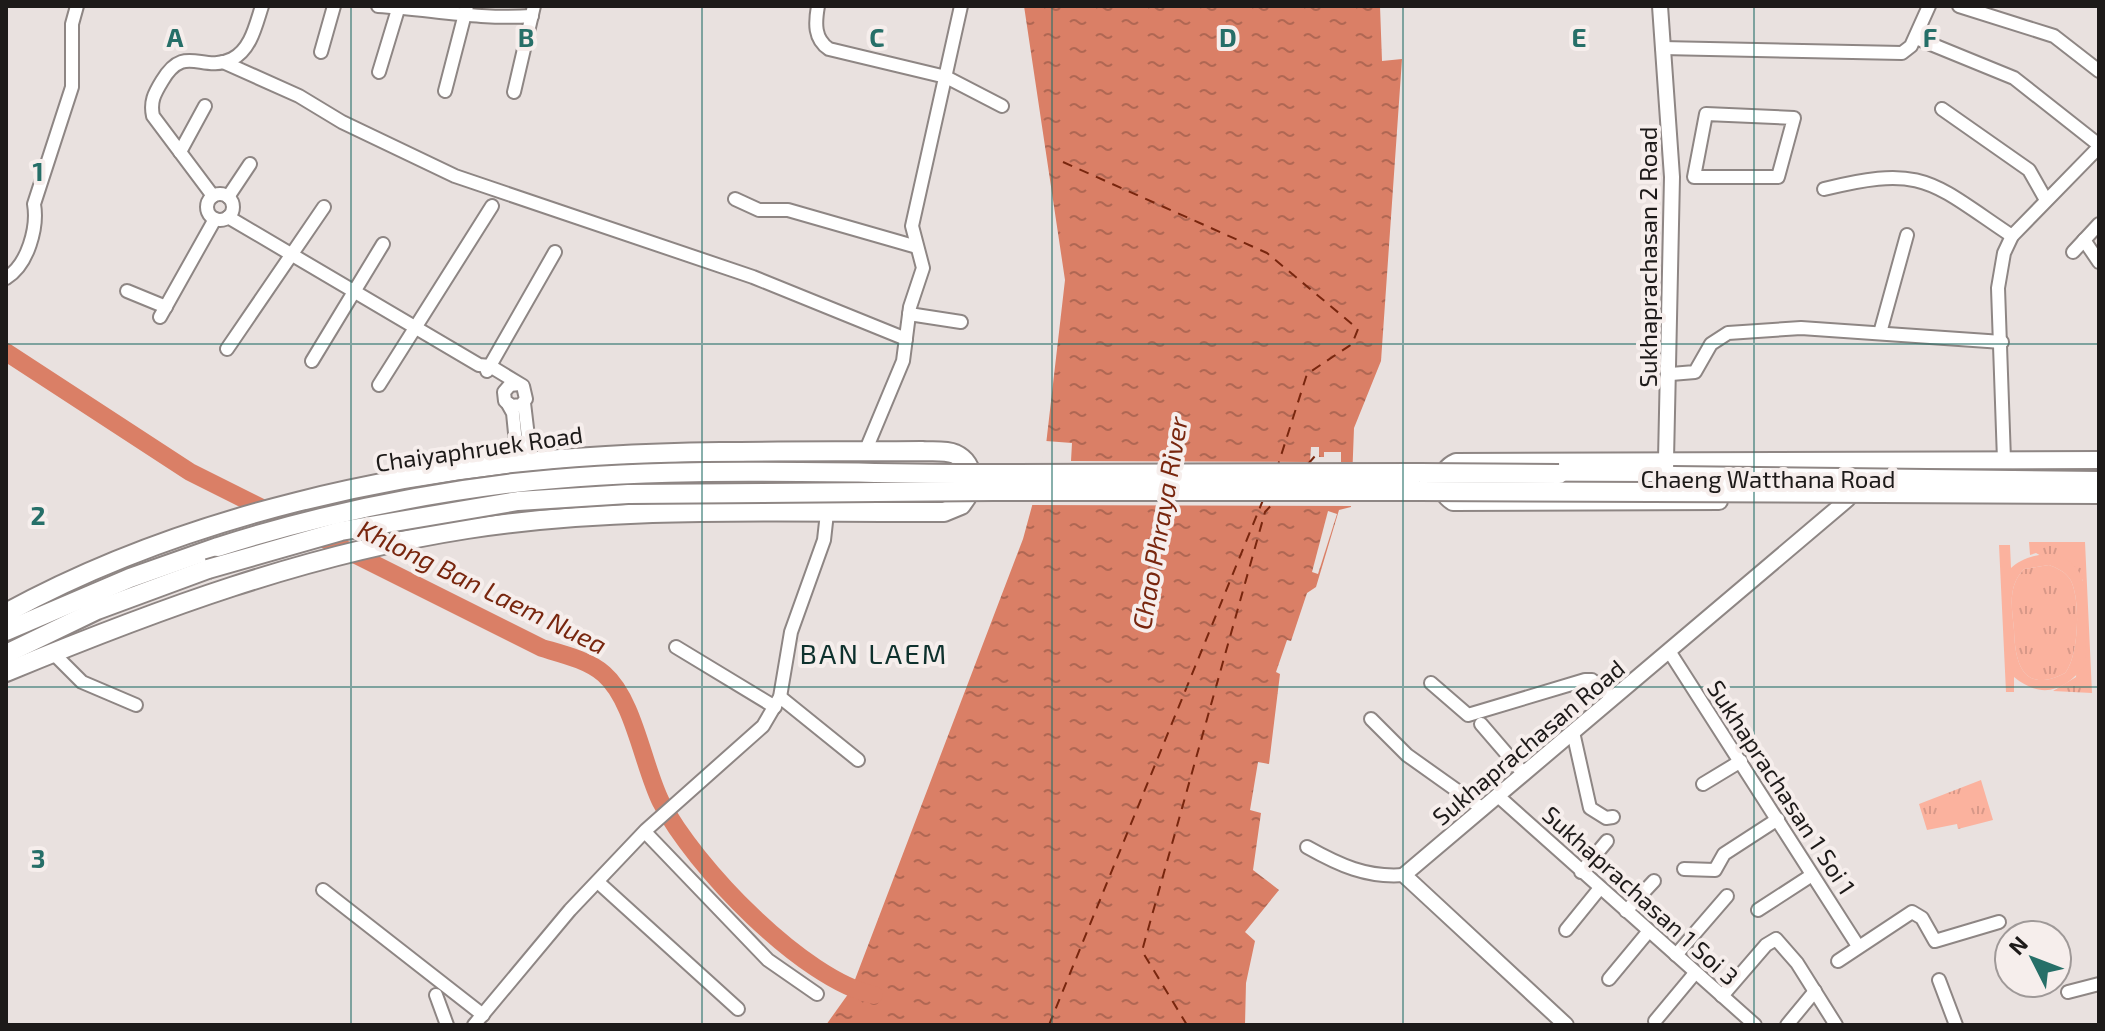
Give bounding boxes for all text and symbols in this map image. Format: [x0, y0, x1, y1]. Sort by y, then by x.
text: A [167, 21, 184, 52]
text: B [518, 21, 534, 52]
text: C [869, 21, 885, 52]
text: D [1219, 21, 1237, 52]
text: E [1571, 21, 1587, 52]
text: F [1923, 21, 1937, 52]
street label: Sukhaprachasan 2 Road [1633, 127, 1662, 387]
text: 1 [32, 155, 44, 186]
water label: Chao Phraya River [1125, 413, 1194, 632]
street label: Chaiyaphruek Road [373, 419, 585, 477]
street label: Chaeng Watthana Road [1641, 464, 1895, 493]
text: 2 [30, 499, 46, 530]
water label: Khlong Ban Laem Nuea [354, 512, 612, 660]
district label: BAN LAEM [800, 636, 948, 670]
street label: Sukhaprachasan Road [1426, 653, 1630, 831]
street label: Sukhaprachasan 1 Soi 1 [1702, 674, 1862, 900]
street label: Sukhaprachasan 1 Soi 3 [1537, 799, 1745, 991]
text: 3 [31, 842, 45, 873]
north arrow [1993, 919, 2073, 999]
text: N [2002, 930, 2032, 960]

